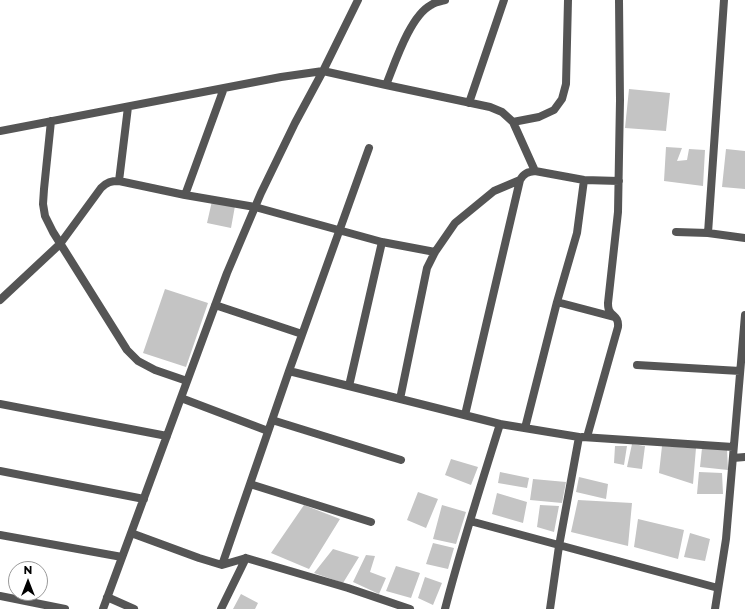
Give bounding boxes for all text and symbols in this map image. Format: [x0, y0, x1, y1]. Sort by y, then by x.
north arrow [8, 561, 48, 601]
text: N [24, 563, 32, 577]

